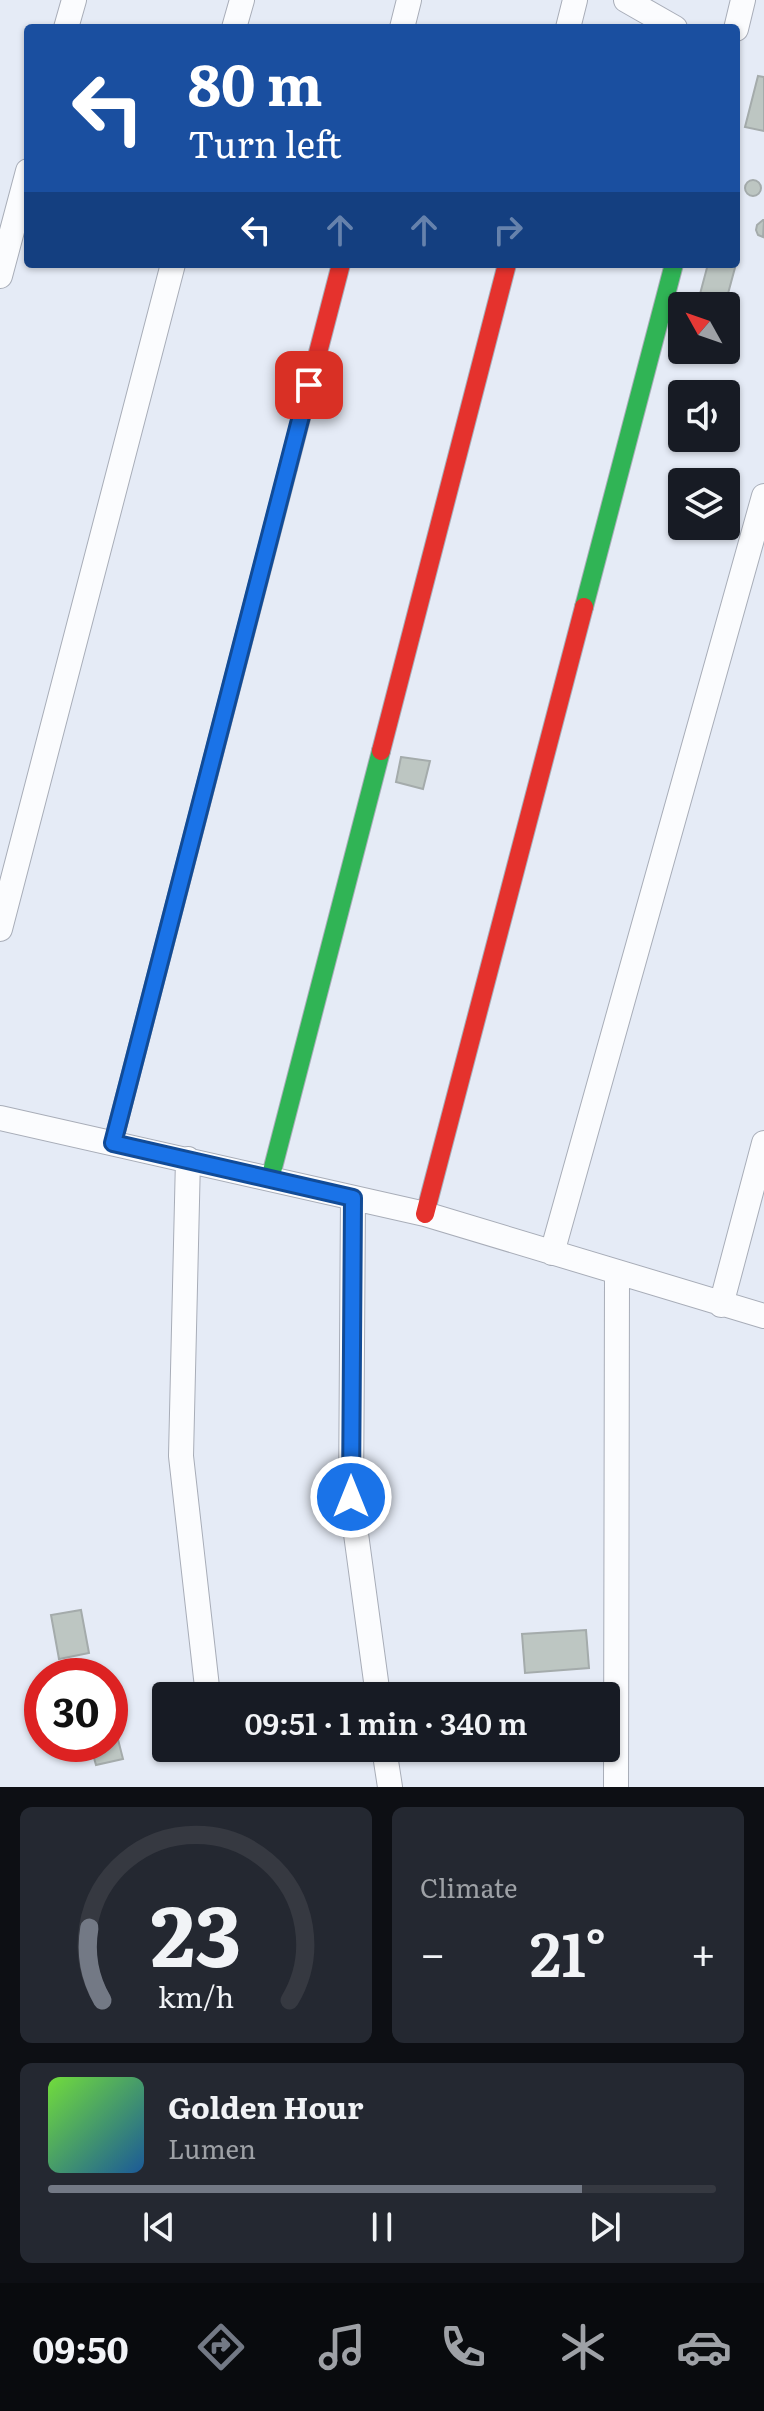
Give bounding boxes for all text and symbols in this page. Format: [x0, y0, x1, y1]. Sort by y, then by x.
text: 80 m [188, 40, 323, 123]
icon: left [56, 56, 160, 160]
text: Turn left [188, 116, 342, 169]
icon: left [234, 208, 278, 252]
icon: ahead [318, 208, 362, 252]
icon: ahead [402, 208, 446, 252]
icon: right [486, 208, 530, 252]
north arrow [668, 292, 740, 364]
map controls [668, 292, 740, 540]
pin [275, 351, 343, 419]
icon: arrive [287, 363, 331, 407]
button: sound [668, 380, 740, 452]
button: layers [668, 468, 740, 540]
position arrow [309, 1455, 393, 1539]
speed limit sign: 30 [24, 1658, 128, 1762]
text: 09:51 · 1 min · 340 m [245, 1700, 527, 1744]
text: Climate [420, 1867, 518, 1906]
text: 23 [150, 1869, 242, 1993]
text: 21° [530, 1906, 606, 1995]
text: − [420, 1918, 446, 1984]
text: + [690, 1918, 716, 1984]
text: km/h [158, 1974, 234, 2017]
text: Golden Hour [168, 2084, 363, 2128]
text: Lumen [168, 2128, 256, 2167]
icon: previous [137, 2205, 181, 2249]
icon: pause [360, 2205, 404, 2249]
icon: next [583, 2205, 627, 2249]
icon: directions [193, 2319, 249, 2375]
icon: music [314, 2319, 370, 2375]
icon: phone [435, 2319, 491, 2375]
icon: climate [555, 2319, 611, 2375]
icon: car [676, 2319, 732, 2375]
text: 09:50 [32, 2321, 129, 2374]

